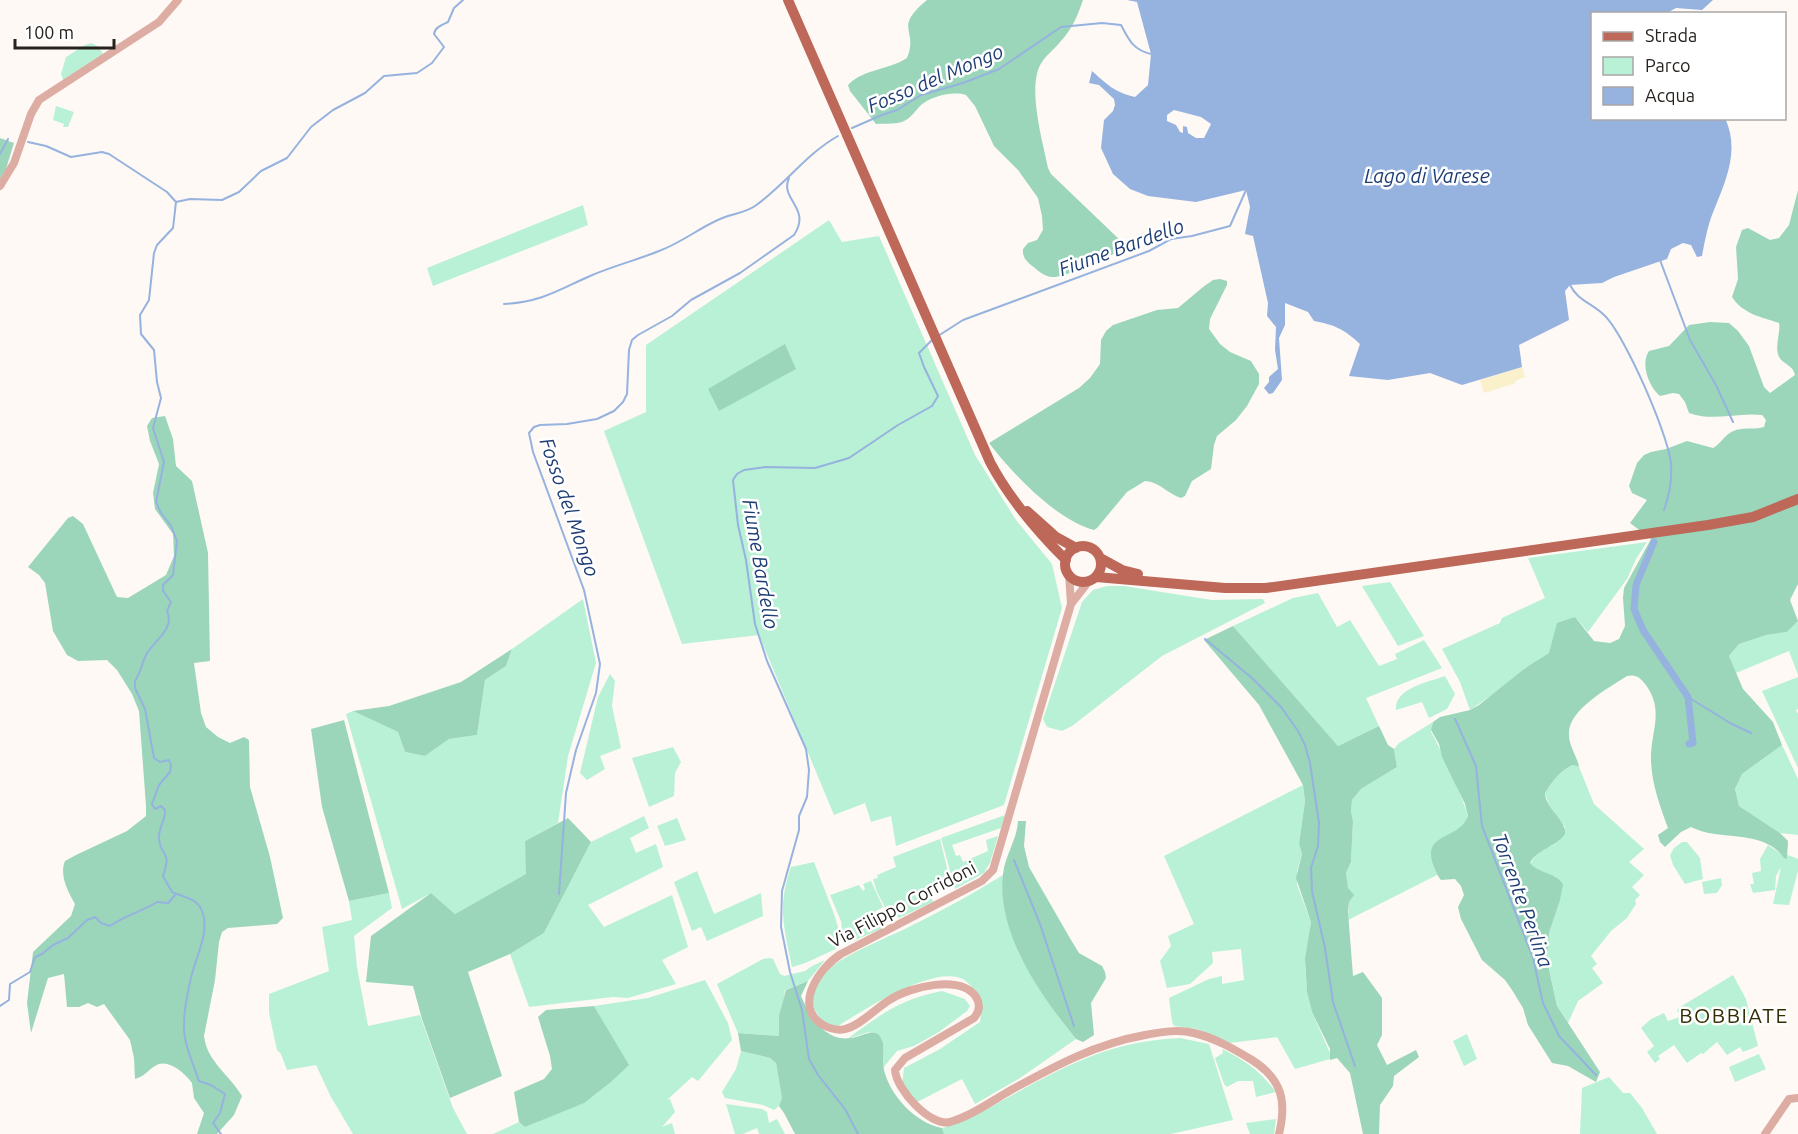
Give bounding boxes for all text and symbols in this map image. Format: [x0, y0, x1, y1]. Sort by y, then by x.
scale bar [15, 12, 114, 50]
legend [1591, 12, 1786, 120]
text: 100 m [24, 22, 74, 42]
text: Strada [1645, 25, 1697, 45]
water label: Fosso del Mongo [864, 39, 1007, 117]
text: Parco [1645, 55, 1691, 75]
text: Acqua [1645, 85, 1695, 105]
water label: Lago di Varese [1364, 164, 1490, 187]
water label: Fiume Bardello [1055, 214, 1187, 280]
water label: Fosso del Mongo [535, 435, 605, 580]
water label: Fiume Bardello [738, 497, 784, 631]
water label: Torrente Perlina [1488, 830, 1558, 971]
street label: Via Filippo Corridoni [825, 857, 979, 951]
district label: BOBBIATE [1679, 1003, 1789, 1027]

